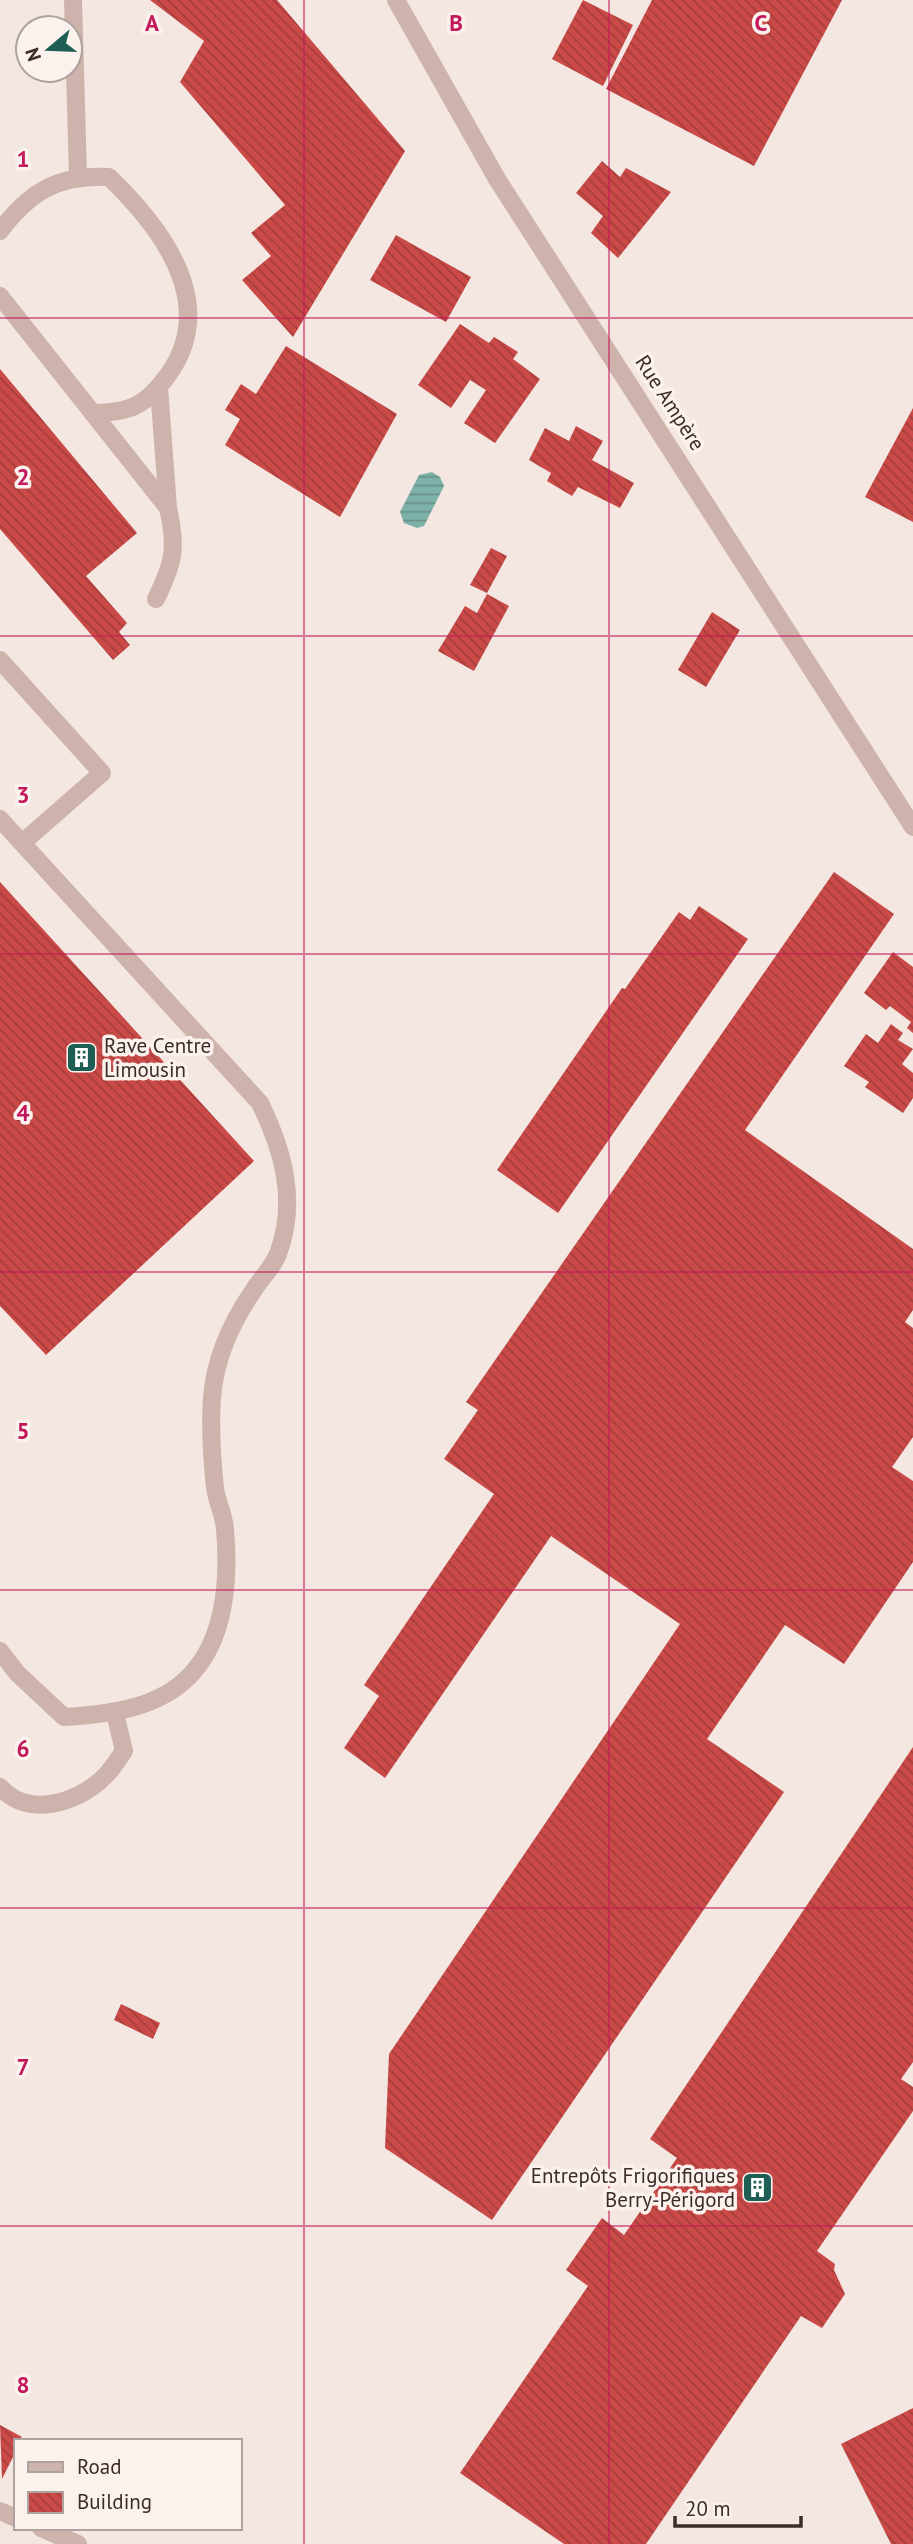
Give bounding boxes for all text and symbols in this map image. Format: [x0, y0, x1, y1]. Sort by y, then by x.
text: A [145, 8, 159, 37]
text: B [449, 8, 463, 37]
text: C [755, 8, 768, 37]
north arrow [14, 14, 84, 84]
text: N [20, 45, 46, 64]
text: 1 [16, 144, 30, 173]
street label: Rue Ampère [630, 350, 711, 456]
text: 2 [16, 462, 30, 491]
text: 3 [16, 780, 30, 809]
place label: Rave Centre Limousin [104, 1032, 211, 1083]
building icon: Rave Centre Limousin [64, 1041, 98, 1075]
text: 4 [16, 1098, 30, 1127]
text: 5 [16, 1416, 30, 1445]
text: 6 [16, 1734, 30, 1763]
text: 7 [16, 2052, 30, 2081]
place label: Entrepôts Frigorifiques Berry-Périgord [531, 2162, 735, 2213]
building icon: Entrepôts Frigorifiques Berry-Périgord [741, 2171, 775, 2205]
text: 8 [16, 2370, 30, 2399]
legend [14, 2439, 242, 2530]
text: Road [77, 2453, 121, 2480]
scale bar [675, 2484, 801, 2528]
text: Building [77, 2488, 152, 2515]
text: 20 m [685, 2495, 731, 2522]

